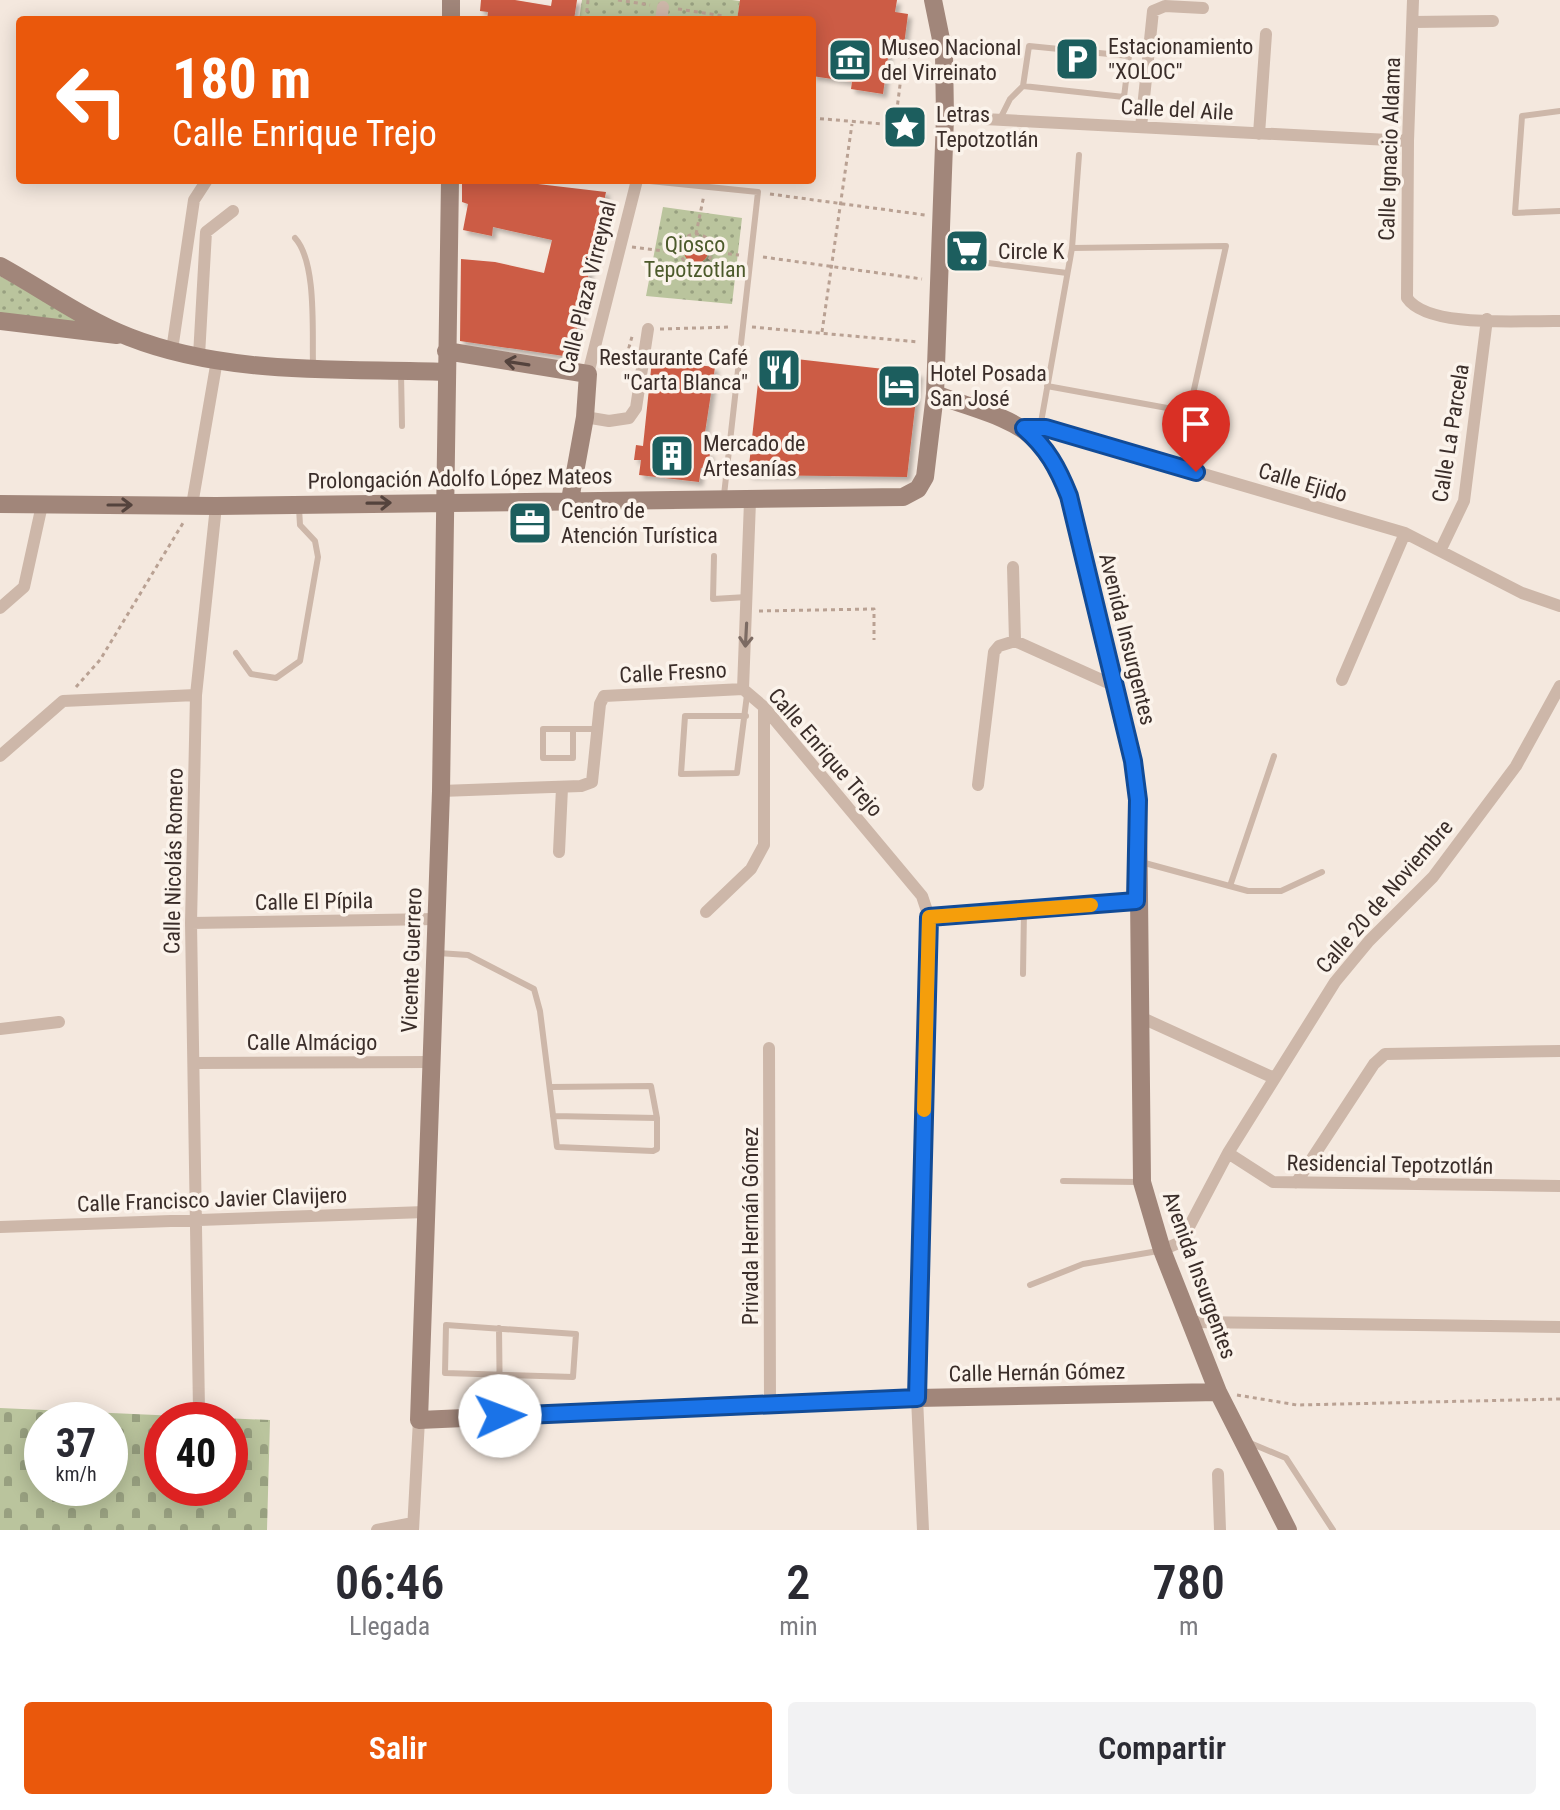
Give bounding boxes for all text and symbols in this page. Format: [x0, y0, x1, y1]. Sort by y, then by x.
place label: Estacionamiento "XOLOC" [1108, 34, 1253, 84]
place label: Museo Nacional del Virreinato [881, 35, 1021, 85]
parking icon: Estacionamiento "XOLOC" [1053, 35, 1101, 83]
museum icon: Museo Nacional del Virreinato [826, 36, 874, 84]
text: 180 m [172, 46, 311, 112]
icon: left [40, 48, 144, 152]
street label: Calle Ignacio Aldama [1374, 57, 1405, 241]
street label: Calle del Aile [1120, 94, 1234, 125]
place label: Letras Tepotzotlán [936, 102, 1038, 152]
place icon: Letras Tepotzotlán [881, 103, 929, 151]
text: Calle Enrique Trejo [172, 113, 437, 155]
street label: Calle Plaza Virreynal [554, 198, 621, 376]
supermarket icon: Circle K [943, 227, 991, 275]
park label: Qiosco Tepotzotlan [644, 232, 746, 282]
place label: Circle K [998, 239, 1065, 264]
place label: Restaurante Café "Carta Blanca" [599, 345, 748, 395]
restaurant icon: Restaurante Café "Carta Blanca" [755, 346, 803, 394]
one-way arrow [505, 354, 530, 369]
place label: Hotel Posada San José [930, 361, 1047, 411]
hotel icon: Hotel Posada San José [875, 362, 923, 410]
street label: Calle La Parcela [1427, 362, 1474, 504]
pin [1162, 390, 1230, 472]
icon: arrive [1174, 402, 1218, 446]
place label: Mercado de Artesanías [703, 431, 805, 481]
building icon: Mercado de Artesanías [648, 432, 696, 480]
street label: Calle Ejido [1256, 458, 1350, 507]
street label: Prolongación Adolfo López Mateos [307, 463, 613, 494]
one-way arrow [365, 496, 392, 511]
one-way arrow [106, 497, 133, 513]
place label: Centro de Atención Turística [561, 498, 718, 548]
office icon: Centro de Atención Turística [506, 499, 554, 547]
street label: Avenida Insurgentes [1094, 551, 1161, 728]
one-way arrow [738, 621, 753, 648]
street label: Calle Fresno [619, 657, 727, 688]
street label: Calle Enrique Trejo [763, 683, 888, 822]
street label: Calle Nicolás Romero [159, 768, 188, 954]
street label: Calle 20 de Noviembre [1311, 815, 1458, 978]
street label: Vicente Guerrero [396, 887, 427, 1033]
street label: Calle El Pípila [255, 888, 373, 915]
street label: Calle Almácigo [247, 1030, 377, 1055]
street label: Privada Hernán Gómez [738, 1127, 763, 1325]
street label: Residencial Tepotzotlán [1286, 1150, 1494, 1179]
street label: Calle Francisco Javier Clavijero [76, 1182, 348, 1217]
street label: Avenida Insurgentes [1158, 1188, 1241, 1362]
street label: Calle Hernán Gómez [948, 1358, 1126, 1387]
position arrow [458, 1374, 542, 1458]
speed limit sign: 40 [144, 1402, 248, 1506]
text: 37 [56, 1420, 96, 1467]
text: km/h [55, 1462, 97, 1486]
text: 06:46 [335, 1554, 444, 1611]
text: 2 [786, 1554, 810, 1611]
text: 780 [1153, 1554, 1225, 1611]
text: Llegada [349, 1611, 430, 1641]
text: min [779, 1611, 817, 1641]
text: m [1179, 1611, 1199, 1641]
button: Salir [24, 1702, 772, 1794]
button: Compartir [788, 1702, 1536, 1794]

